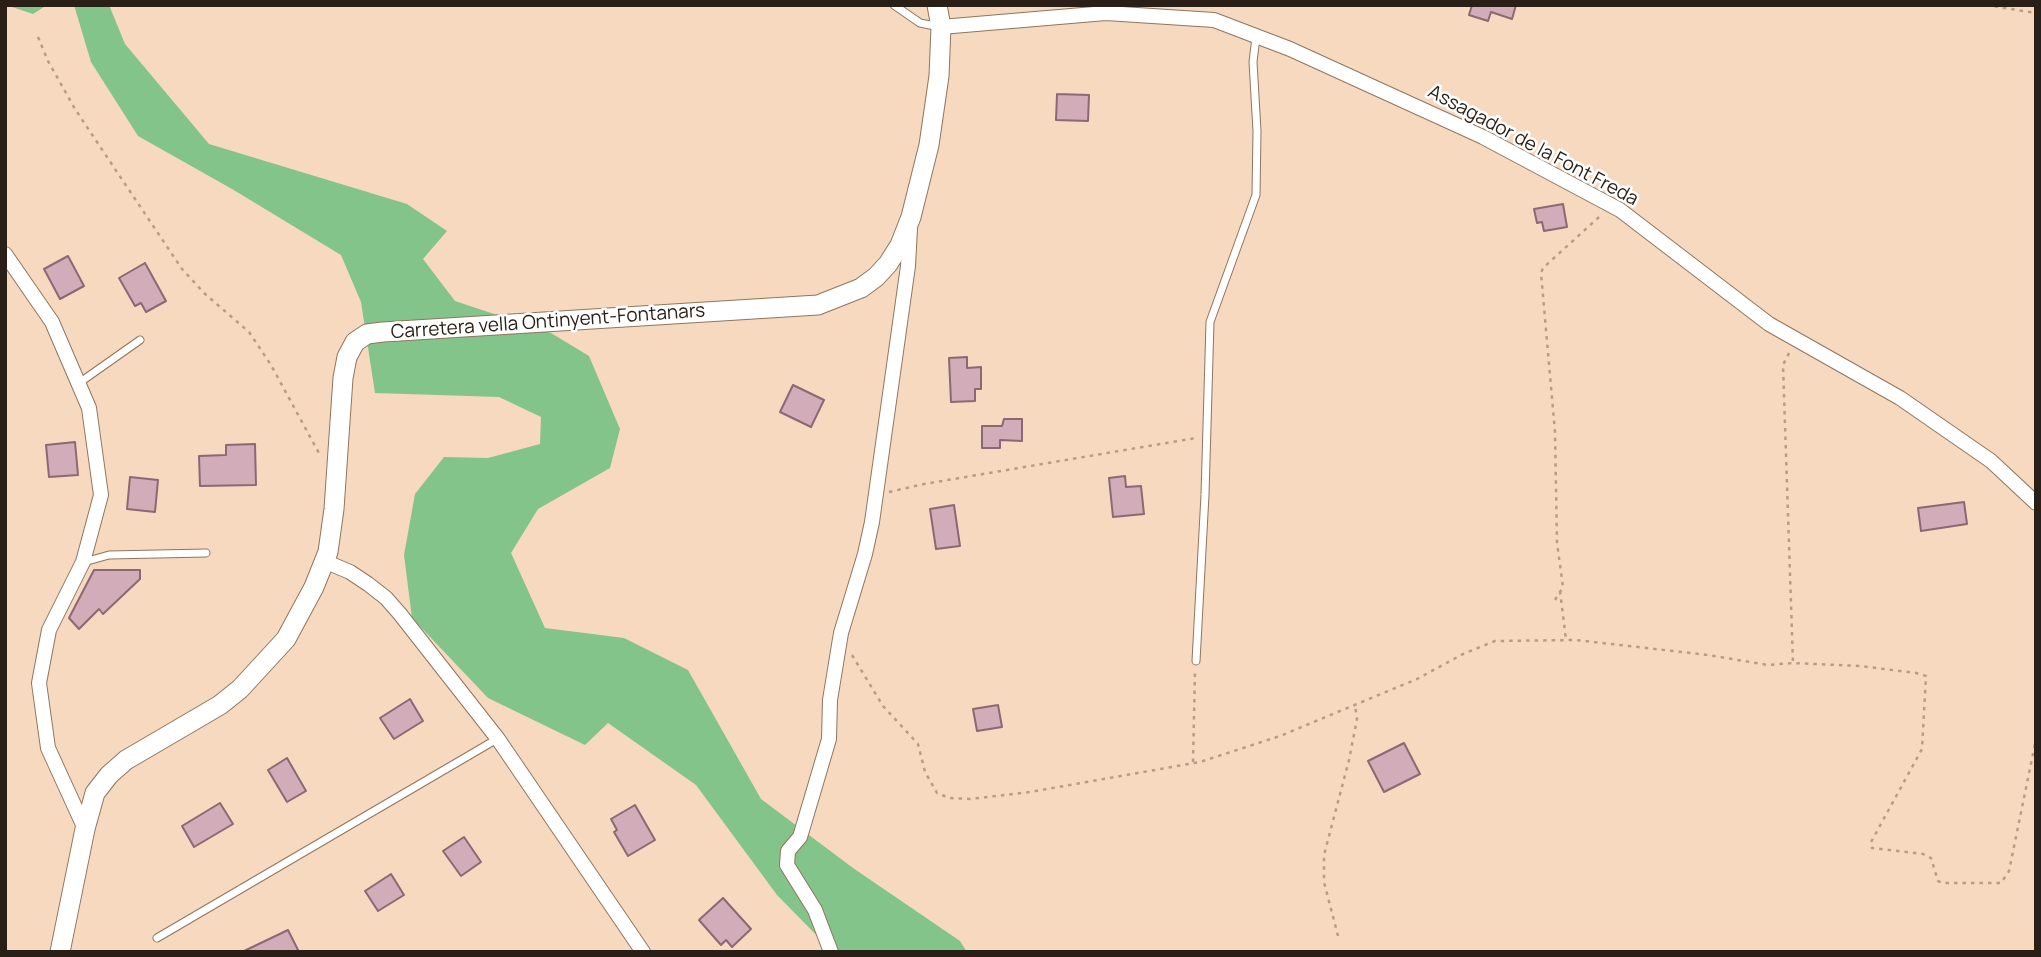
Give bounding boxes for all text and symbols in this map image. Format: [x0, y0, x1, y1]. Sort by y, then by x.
street label: Assagador de la Font Freda [1424, 81, 1642, 211]
street label: Carretera vella Ontinyent-Fontanars [390, 300, 706, 344]

